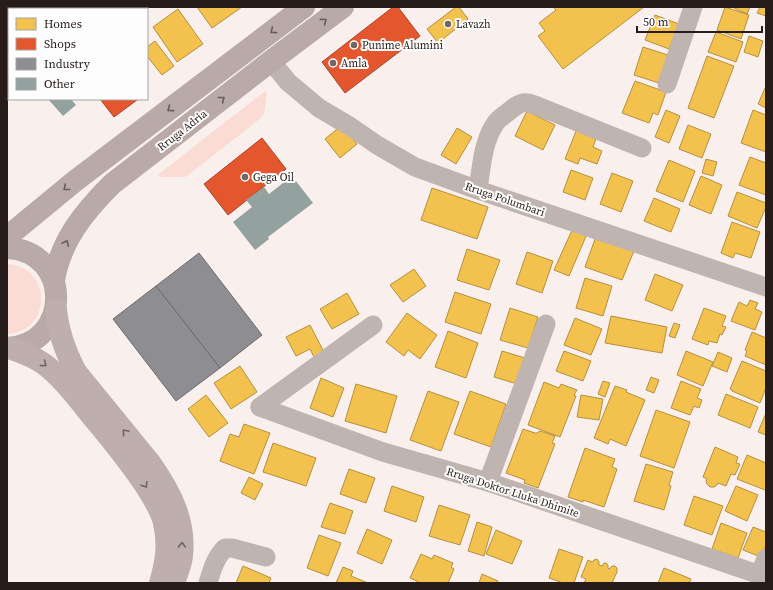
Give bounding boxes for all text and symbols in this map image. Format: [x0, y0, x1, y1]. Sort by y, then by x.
legend [8, 8, 148, 100]
scale bar [637, 8, 762, 34]
text: 50 m [643, 14, 669, 30]
text: Homes [44, 16, 82, 32]
place label: Lavazh [456, 17, 491, 32]
one-way arrow [320, 19, 327, 26]
marker: Lavazh [443, 19, 453, 29]
one-way arrow [270, 26, 277, 33]
text: Shops [44, 36, 76, 52]
place label: Punime Alumini [362, 38, 443, 53]
marker: Punime Alumini [349, 40, 359, 50]
text: Industry [44, 56, 91, 72]
place label: Amla [341, 56, 367, 71]
marker: Amla [328, 58, 338, 68]
text: Other [44, 76, 75, 92]
one-way arrow [217, 97, 224, 104]
one-way arrow [167, 104, 174, 111]
street label: Rruga Adria [155, 106, 210, 154]
place label: Gega Oil [253, 170, 294, 185]
marker: Gega Oil [240, 172, 250, 182]
street label: Rruga Polumbari [463, 179, 547, 220]
one-way arrow [64, 183, 71, 190]
one-way arrow [61, 240, 69, 247]
one-way arrow [39, 360, 46, 367]
one-way arrow [122, 429, 129, 436]
street label: Rruga Doktor Lluka Dhimite [445, 464, 581, 521]
one-way arrow [140, 481, 148, 488]
one-way arrow [178, 542, 186, 548]

